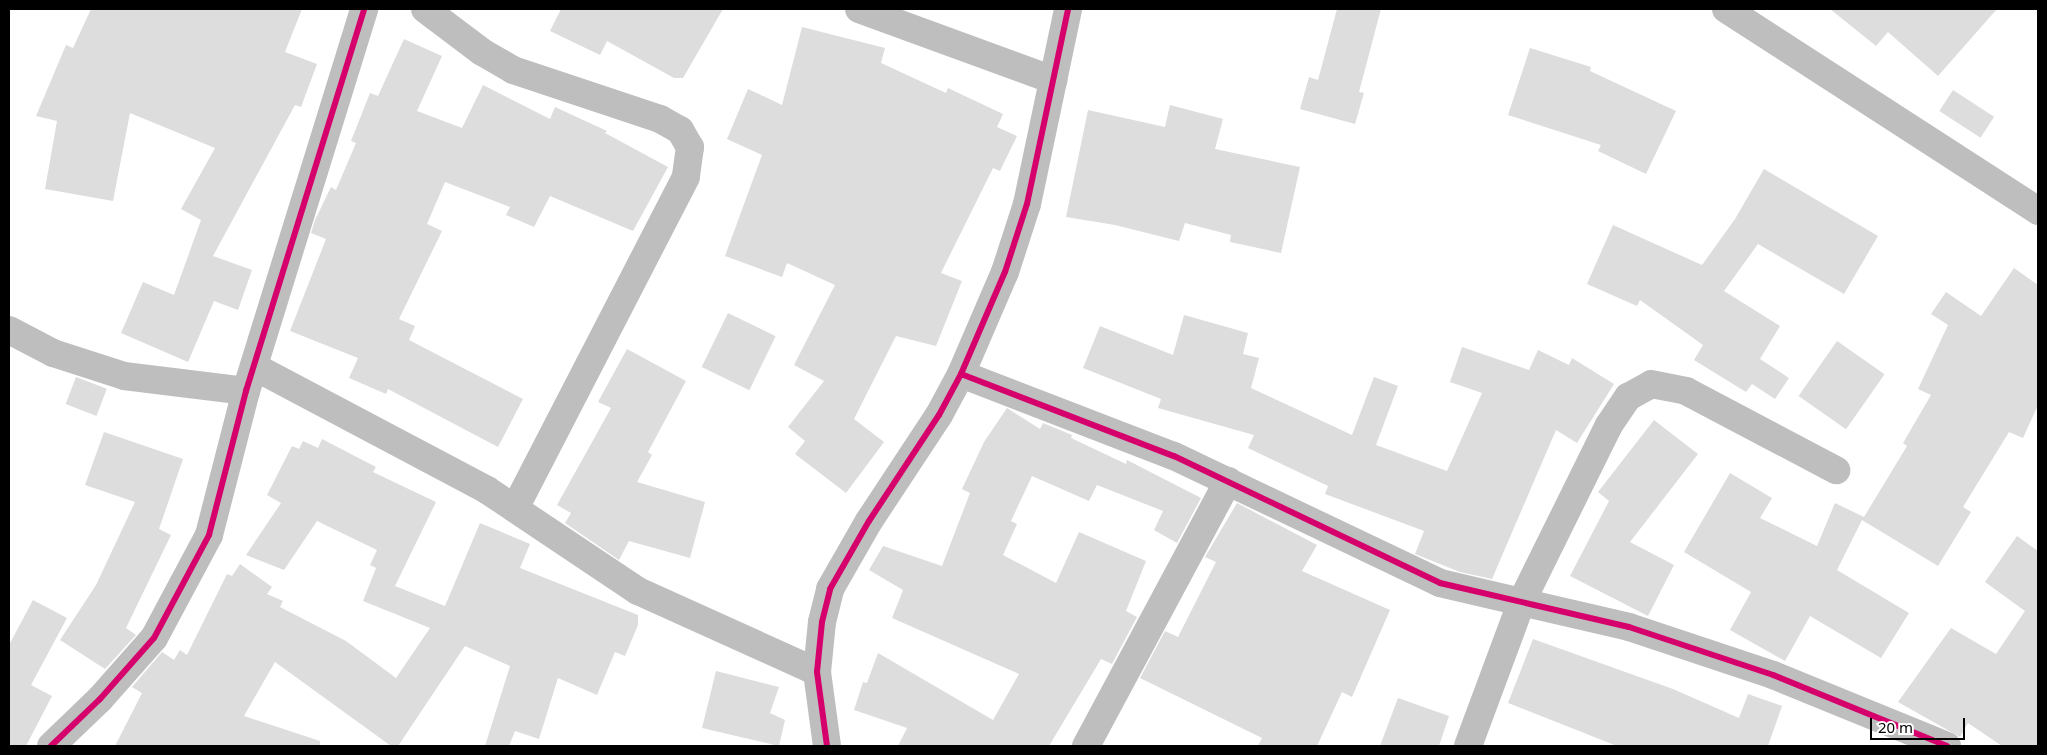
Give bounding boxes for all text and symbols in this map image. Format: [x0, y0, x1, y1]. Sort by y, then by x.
scale bar [1872, 708, 1967, 740]
text: 20 m [1878, 717, 1913, 737]

